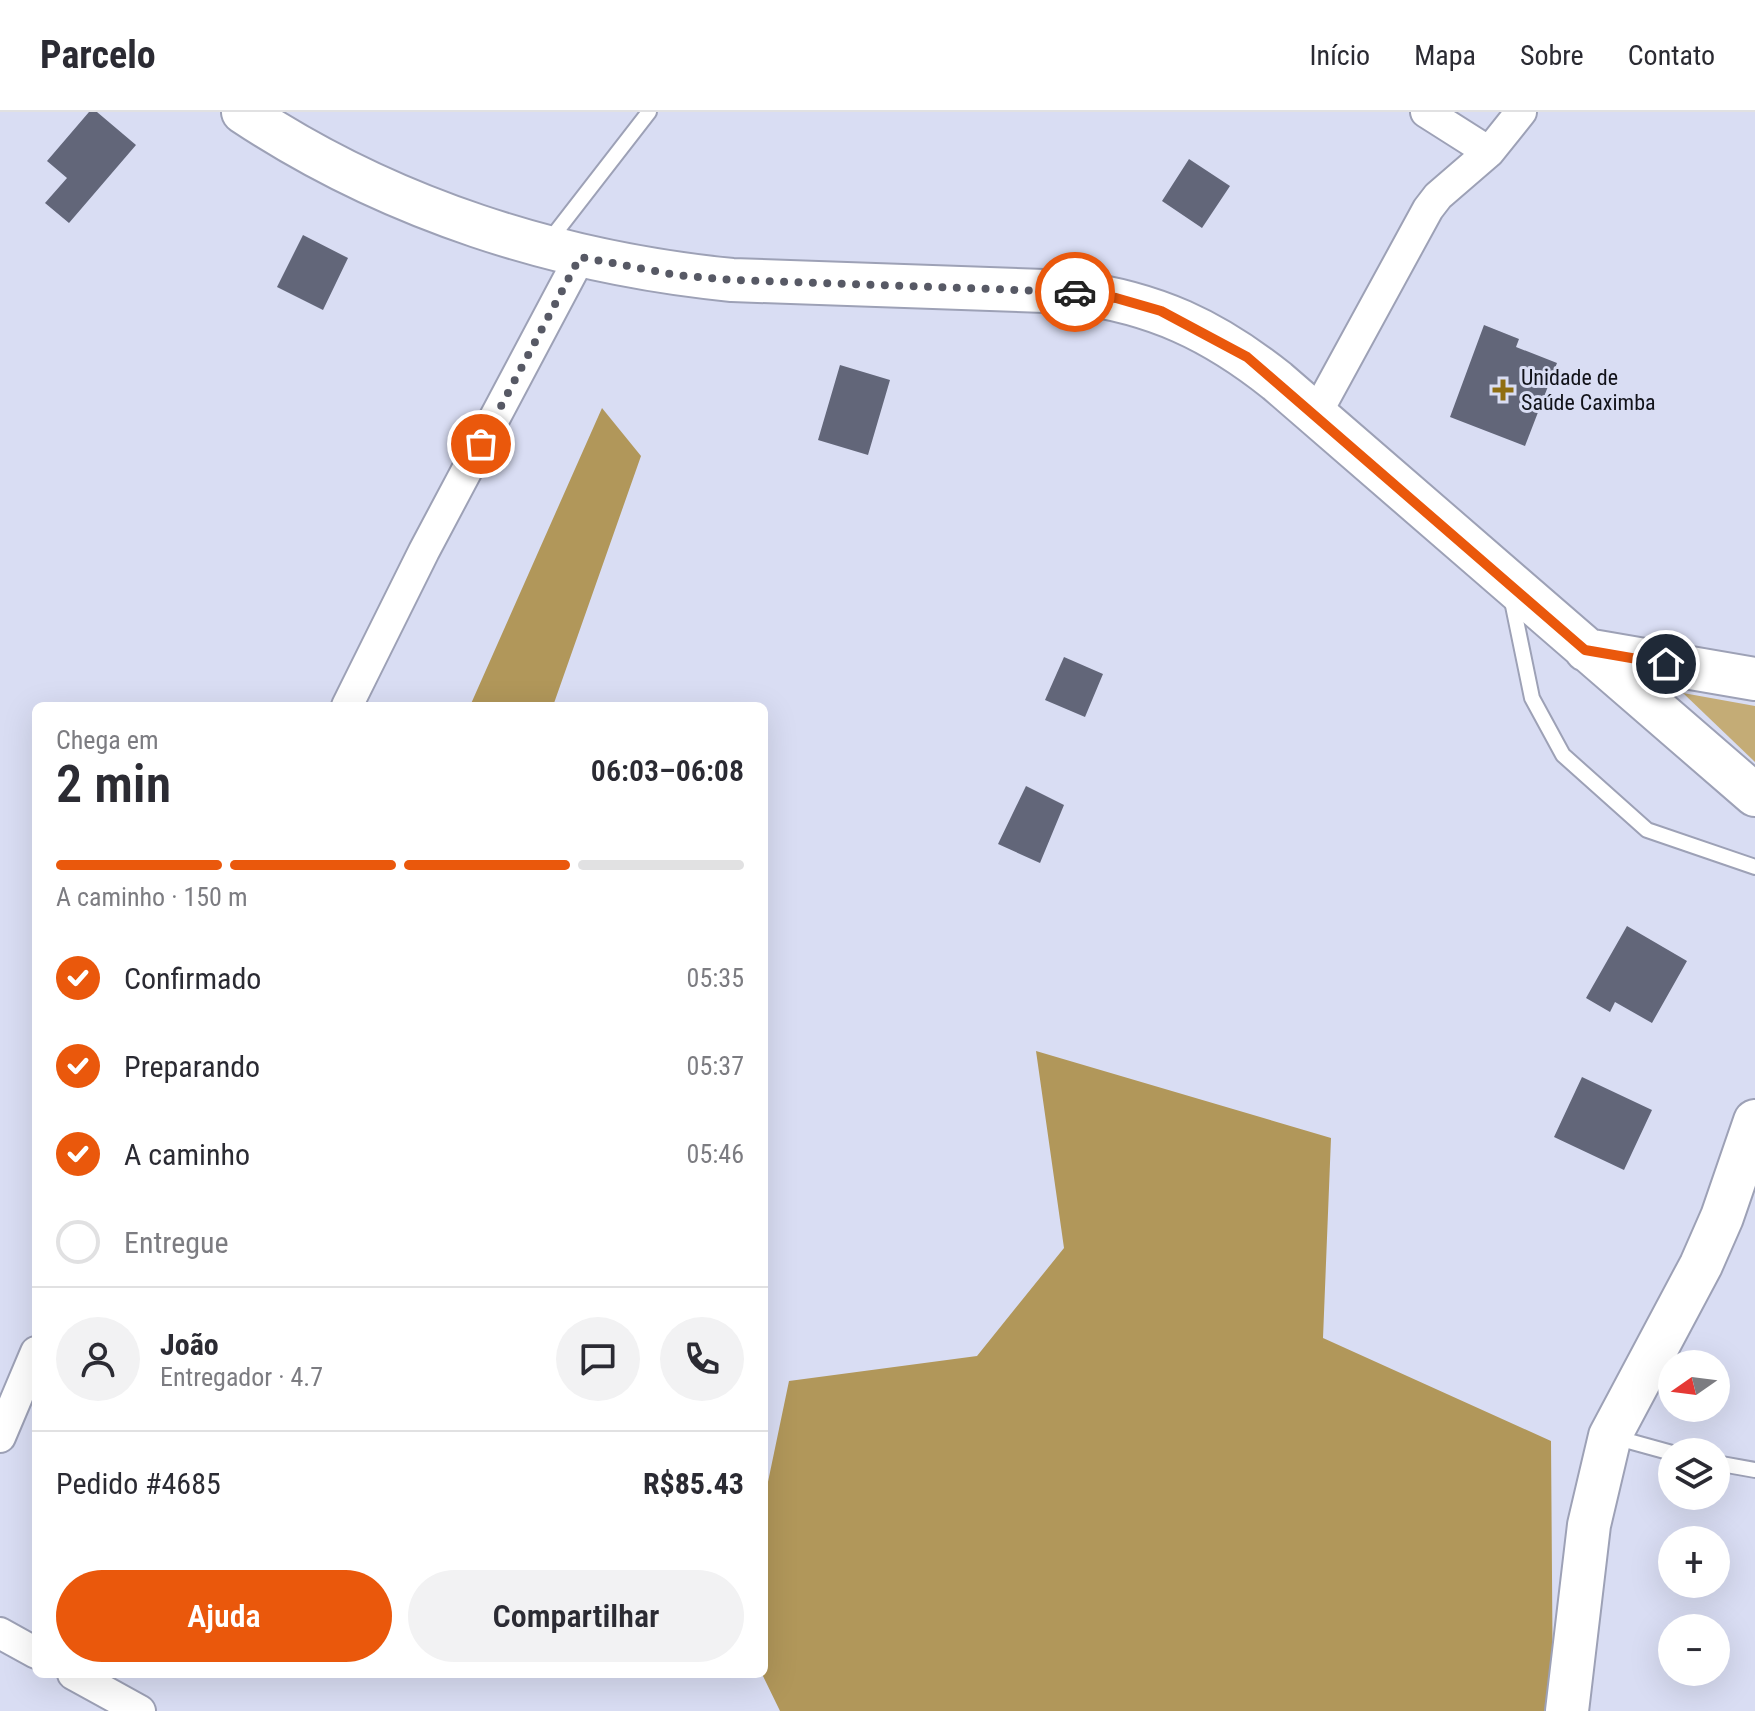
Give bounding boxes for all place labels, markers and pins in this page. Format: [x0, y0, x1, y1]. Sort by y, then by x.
place label: Unidade de Saúde Caximba [1521, 365, 1656, 415]
marker: Unidade de Saúde Caximba [1492, 379, 1514, 401]
pin [447, 410, 515, 478]
pin [1632, 630, 1700, 698]

